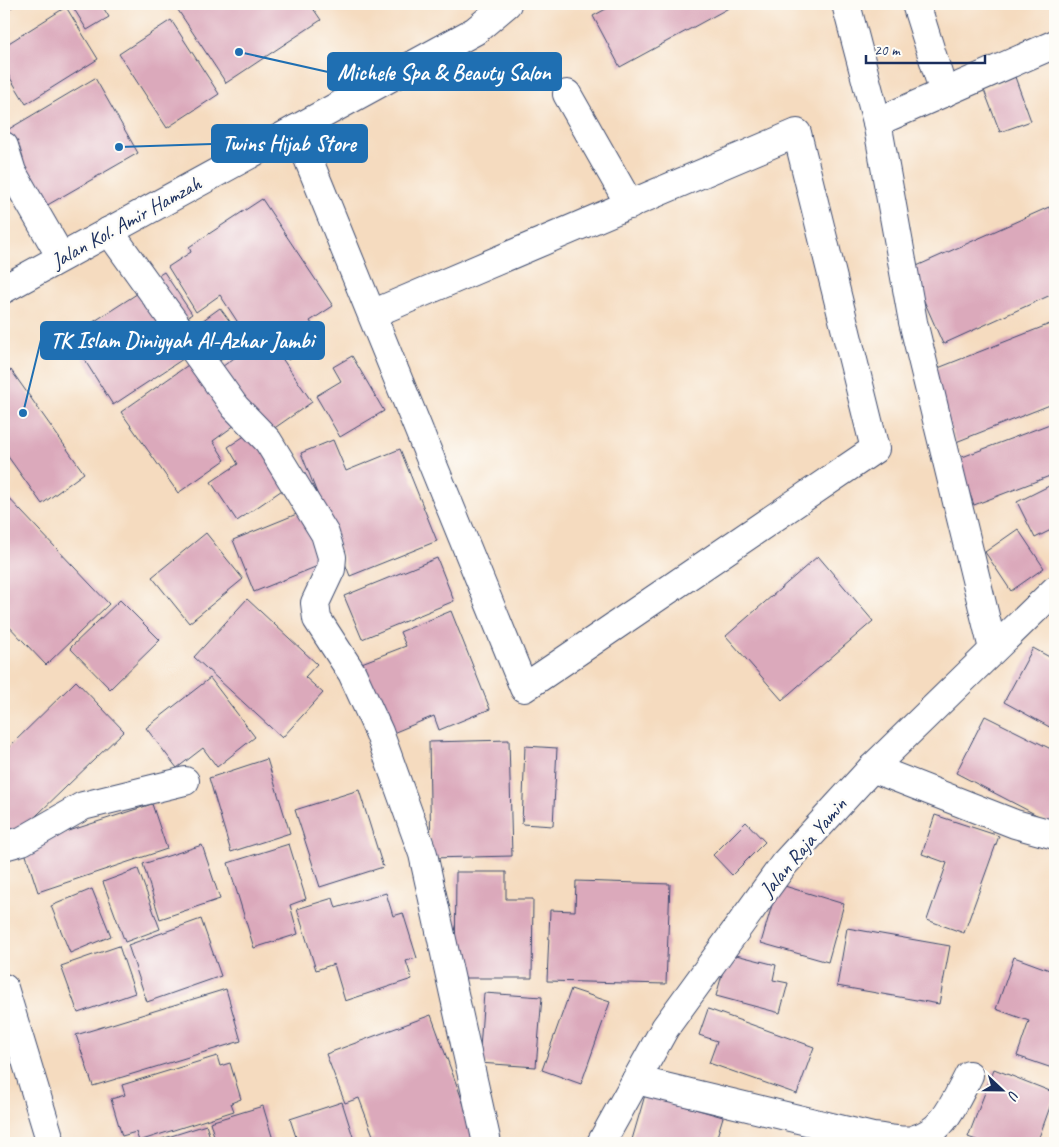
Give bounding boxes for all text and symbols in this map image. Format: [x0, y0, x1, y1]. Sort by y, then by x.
scale bar [866, 32, 985, 64]
text: 20 m [874, 41, 901, 60]
callout: Michele Spa & Beauty Salon [328, 53, 561, 90]
text: Michele Spa & Beauty Salon [337, 59, 552, 87]
callout: Twins Hijab Store [212, 125, 367, 162]
text: Twins Hijab Store [222, 130, 358, 158]
street label: Jalan Kol. Amir Hamzah [46, 169, 207, 274]
callout: TK Islam Diniyyah Al-Azhar Jambi [41, 322, 324, 359]
text: TK Islam Diniyyah Al-Azhar Jambi [50, 327, 316, 355]
street label: Jalan Raja Yamin [753, 791, 853, 903]
north arrow [976, 1064, 1026, 1114]
text: U [1003, 1088, 1023, 1104]

